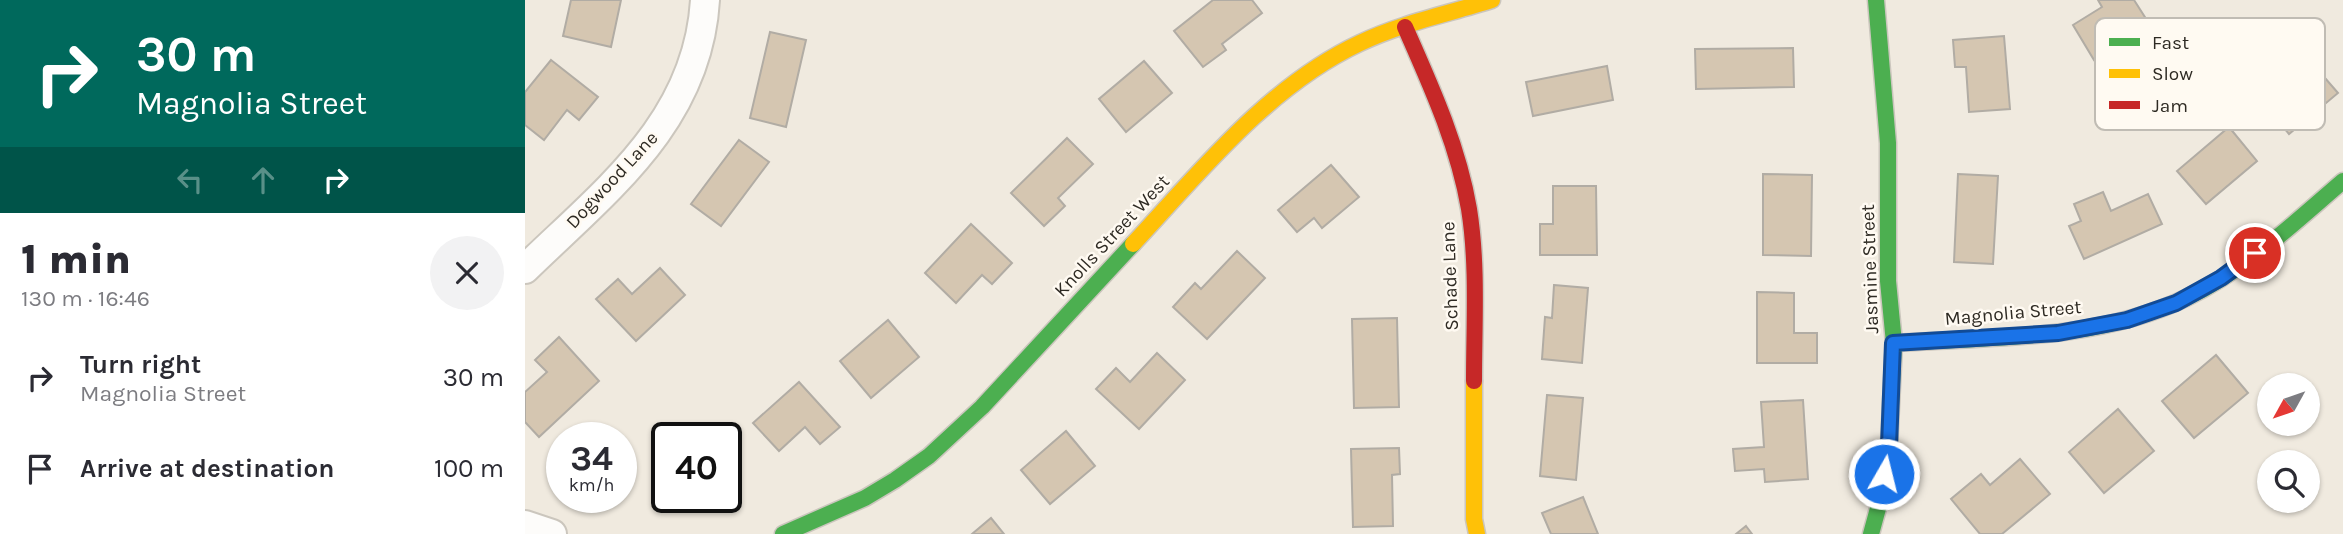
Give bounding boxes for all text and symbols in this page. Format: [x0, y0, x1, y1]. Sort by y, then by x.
legend [2095, 18, 2325, 130]
text: 30 m [136, 26, 256, 83]
icon: right [21, 28, 112, 119]
text: Fast [2152, 32, 2189, 54]
text: Slow [2152, 63, 2193, 85]
text: Magnolia Street [136, 85, 367, 122]
text: Jam [2152, 95, 2188, 117]
street label: Dogwood Lane [561, 127, 663, 233]
icon: left [171, 161, 209, 199]
icon: ahead [244, 161, 282, 199]
icon: right [317, 161, 355, 199]
street label: Knolls Street West [1050, 171, 1174, 301]
street label: Jasmine Street [1857, 204, 1883, 334]
street label: Schade Lane [1437, 221, 1463, 331]
pin [2225, 223, 2285, 283]
text: 1 min [21, 234, 131, 284]
icon: arrive [2236, 234, 2274, 272]
button: close [430, 236, 504, 310]
text: 130 m · 16:46 [21, 285, 150, 312]
street label: Magnolia Street [1944, 296, 2082, 330]
text: Turn right [80, 349, 201, 380]
icon: right [21, 359, 59, 397]
text: 30 m [443, 362, 504, 393]
north arrow [2257, 373, 2321, 436]
map controls [2257, 373, 2320, 513]
text: Magnolia Street [80, 380, 246, 407]
speed limit sign: 40 [651, 422, 742, 513]
position arrow [1847, 437, 1921, 511]
text: 34 [570, 438, 613, 479]
icon: arrive [21, 450, 59, 488]
button: search [2257, 450, 2320, 513]
text: Arrive at destination [80, 453, 334, 484]
text: 100 m [434, 453, 504, 484]
text: km/h [569, 474, 614, 496]

